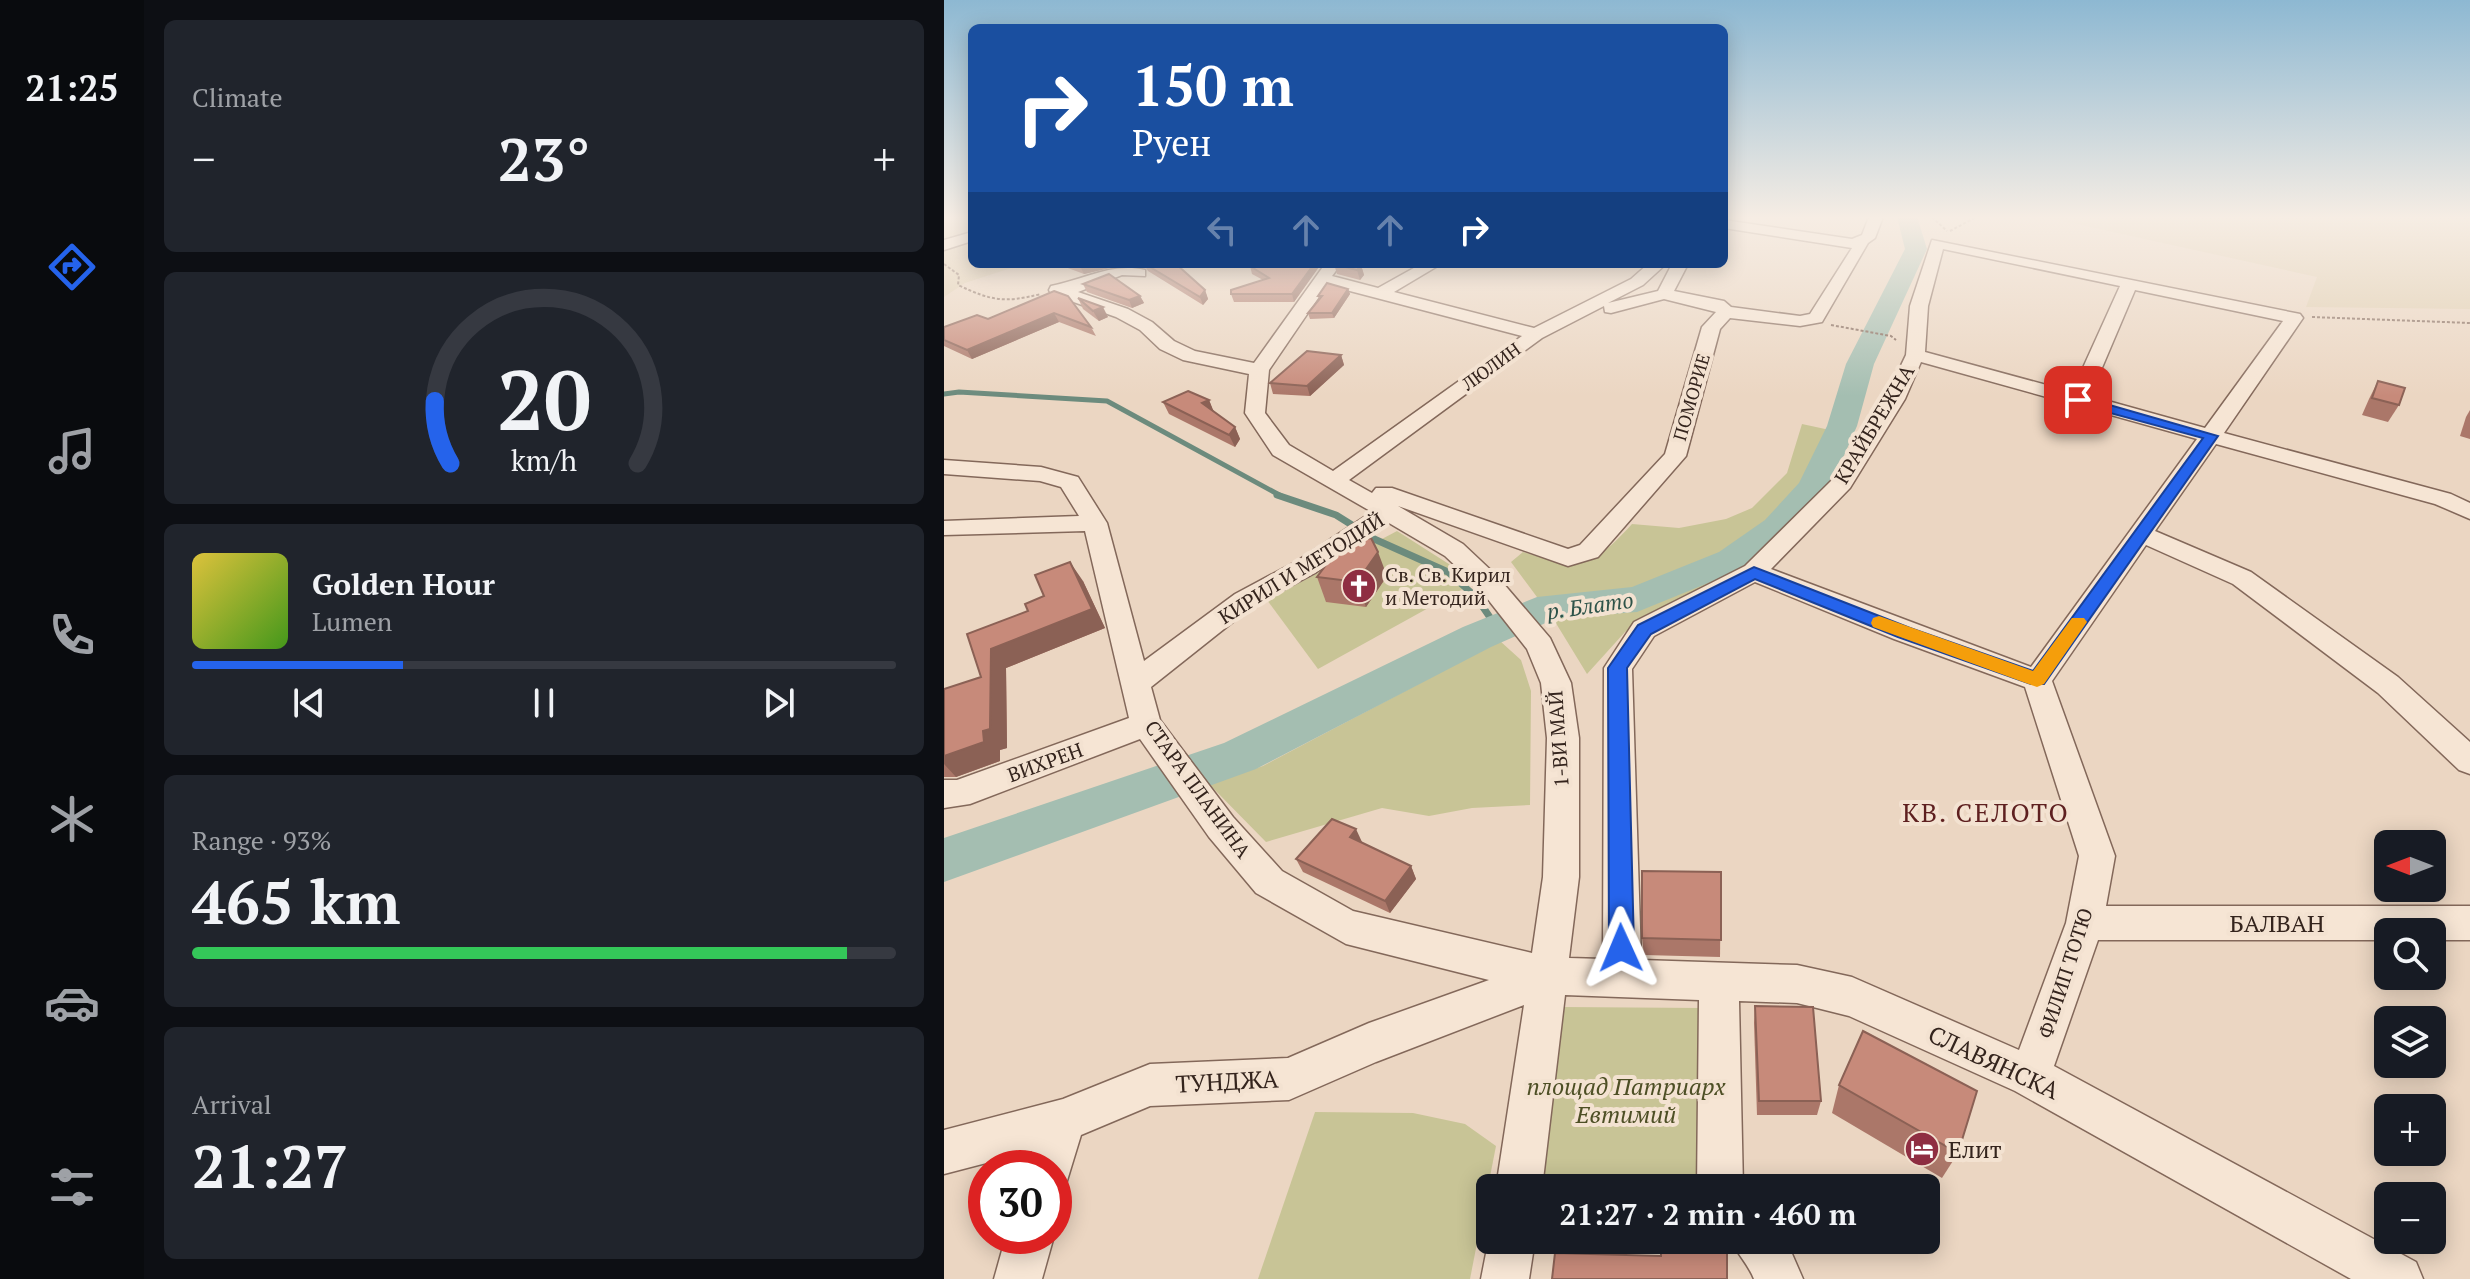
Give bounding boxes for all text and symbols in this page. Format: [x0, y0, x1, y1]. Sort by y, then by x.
text: 150 m [1132, 48, 1294, 122]
icon: right [1000, 56, 1104, 160]
text: 21:25 [25, 64, 119, 111]
text: Climate [192, 80, 283, 114]
text: 23° [498, 119, 590, 198]
text: Руен [1132, 119, 1211, 166]
text: − [192, 129, 215, 188]
text: + [873, 129, 896, 188]
icon: left [1200, 208, 1244, 252]
icon: ahead [1284, 208, 1328, 252]
icon: ahead [1368, 208, 1412, 252]
icon: right [1452, 208, 1496, 252]
icon: directions [44, 239, 100, 295]
street label: ЛЮЛИН [1456, 337, 1525, 396]
text: 20 [497, 343, 591, 453]
street label: ПОМОРИЕ [1667, 351, 1715, 443]
street label: КРАЙБРЕЖНА [1828, 359, 1920, 489]
pin [2044, 366, 2112, 434]
icon: arrive [2056, 378, 2100, 422]
icon: music [44, 423, 100, 479]
text: km/h [511, 441, 577, 479]
street label: КИРИЛ И МЕТОДИЙ [1213, 506, 1389, 630]
place label: Св. Св. Кирил и Методий [1385, 561, 1511, 611]
text: Golden Hour [312, 564, 495, 604]
church icon: Св. Св. Кирил и Методий [1340, 567, 1378, 605]
water label: р. Блато [1545, 585, 1635, 625]
text: Lumen [312, 604, 392, 638]
icon: phone [44, 607, 100, 663]
icon: previous [287, 681, 331, 725]
icon: pause [522, 681, 566, 725]
icon: next [757, 681, 801, 725]
street label: 1-ВИ МАЙ [1541, 690, 1575, 788]
street label: СТАРА ПЛАНИНА [1139, 715, 1257, 864]
street label: ВИХРЕН [1003, 736, 1087, 788]
icon: climate [44, 791, 100, 847]
district label: КВ. СЕЛОТО [1902, 795, 2070, 829]
text: Range · 93% [192, 823, 331, 857]
north arrow [2374, 830, 2446, 902]
map controls [2374, 830, 2446, 1254]
text: 465 km [192, 862, 400, 941]
street label: ФИЛИП ТОТЮ [2031, 904, 2099, 1042]
position arrow [1579, 906, 1663, 990]
street label: БАЛВАН [2229, 907, 2325, 939]
button: search [2374, 918, 2446, 990]
icon: car [44, 975, 100, 1031]
button: layers [2374, 1006, 2446, 1078]
street label: СЛАВЯНСКА [1923, 1018, 2065, 1107]
street label: ТУНДЖА [1175, 1062, 1280, 1100]
park label: площад Патриарх Евтимий [1527, 1070, 1727, 1130]
text: Arrival [192, 1087, 272, 1121]
button: + [2374, 1094, 2446, 1166]
text: 21:27 [192, 1126, 348, 1205]
hotel icon: Елит [1903, 1130, 1941, 1168]
place label: Елит [1948, 1133, 2002, 1165]
speed limit sign: 30 [968, 1150, 1072, 1254]
icon: filters [44, 1159, 100, 1215]
button: − [2374, 1182, 2446, 1254]
text: 21:27 · 2 min · 460 m [1560, 1194, 1856, 1234]

